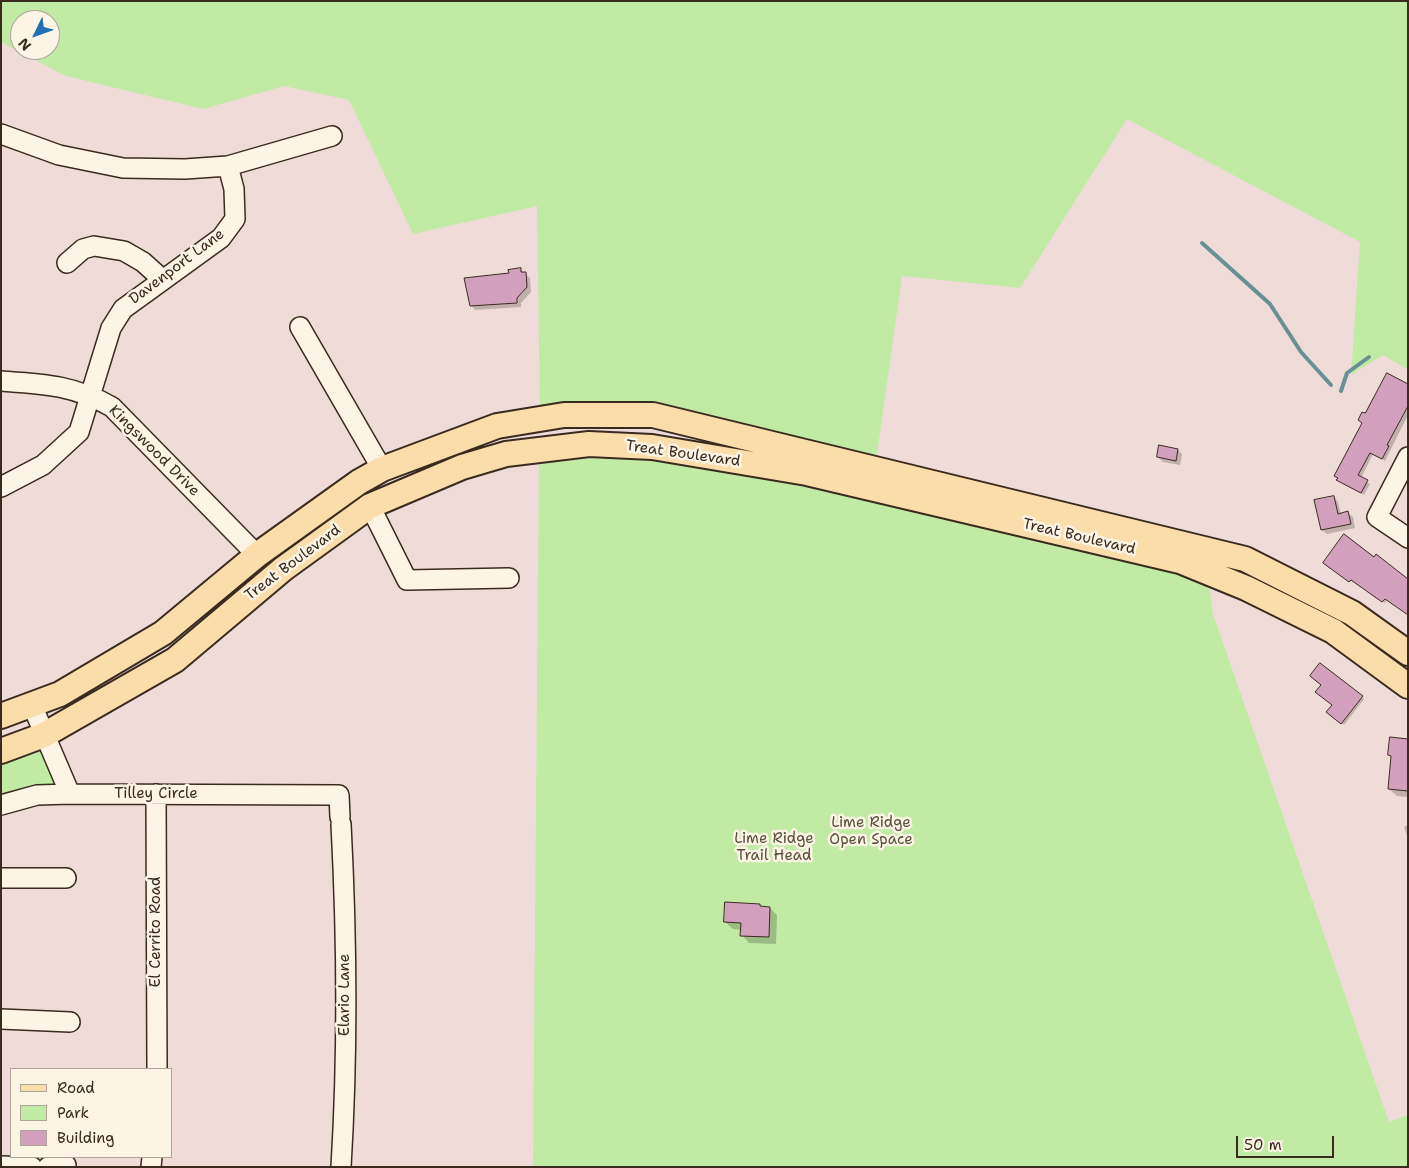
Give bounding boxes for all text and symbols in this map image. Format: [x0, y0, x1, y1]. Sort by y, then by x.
north arrow [10, 10, 60, 60]
text: N [14, 34, 35, 55]
street label: Davenport Lane [126, 225, 228, 309]
street label: Kingswood Drive [105, 402, 203, 500]
street label: Treat Boulevard [625, 437, 741, 471]
street label: Treat Boulevard [1021, 515, 1137, 559]
street label: Treat Boulevard [241, 521, 345, 605]
street label: Tilley Circle [114, 785, 198, 803]
park label: Lime Ridge Open Space [829, 814, 913, 849]
park label: Lime Ridge Trail Head [734, 830, 814, 865]
street label: El Cerrito Road [147, 876, 165, 988]
street label: Elario Lane [336, 954, 354, 1036]
legend [10, 1068, 172, 1158]
text: Road [57, 1078, 95, 1098]
text: Park [57, 1103, 89, 1123]
scale bar [1239, 1126, 1336, 1158]
text: Building [57, 1128, 114, 1148]
text: 50 m [1244, 1135, 1282, 1155]

